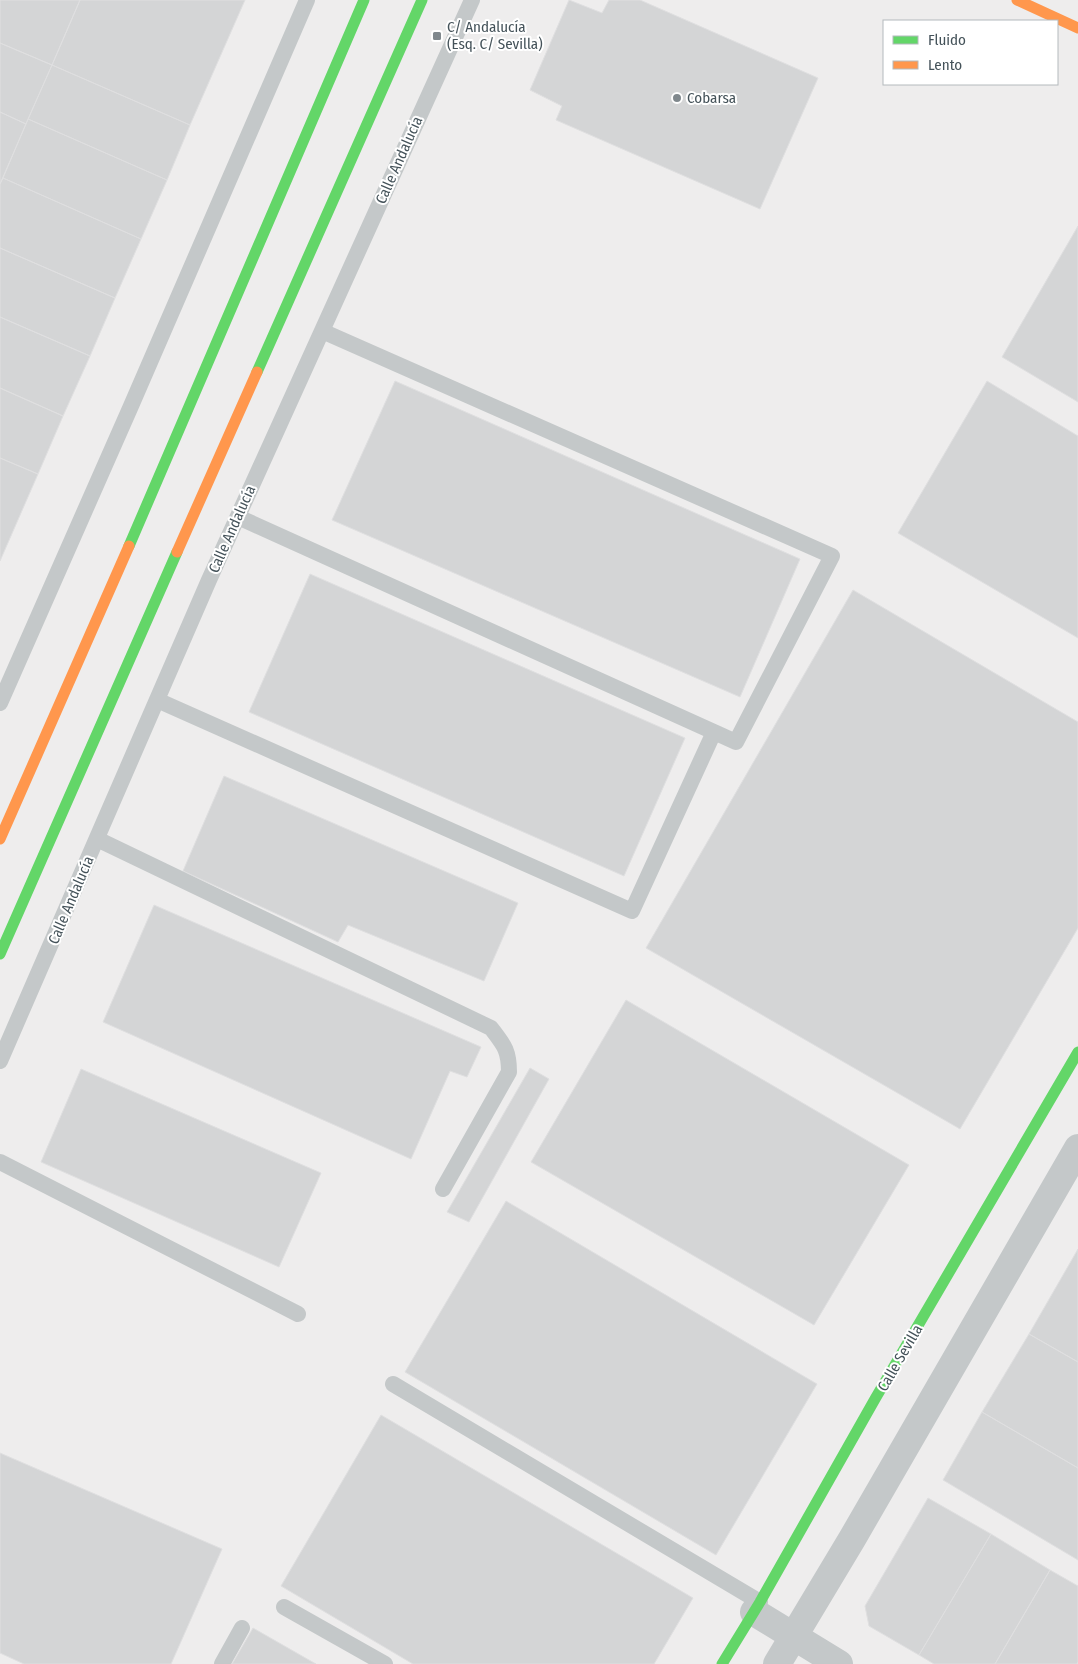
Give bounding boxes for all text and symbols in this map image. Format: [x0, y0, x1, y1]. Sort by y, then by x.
place label: C/ Andalucía (Esq. C/ Sevilla) [447, 18, 543, 53]
legend [883, 20, 1058, 85]
marker: C/ Andalucía (Esq. C/ Sevilla) [431, 30, 443, 42]
text: Fluido [928, 31, 966, 49]
text: Lento [928, 56, 962, 74]
place label: Cobarsa [687, 89, 736, 107]
marker: Cobarsa [671, 92, 683, 104]
street label: Calle Andalucía [372, 113, 426, 207]
street label: Calle Andalucía [205, 482, 259, 576]
street label: Calle Andalucía [44, 853, 98, 947]
street label: Calle Sevilla [874, 1322, 926, 1394]

